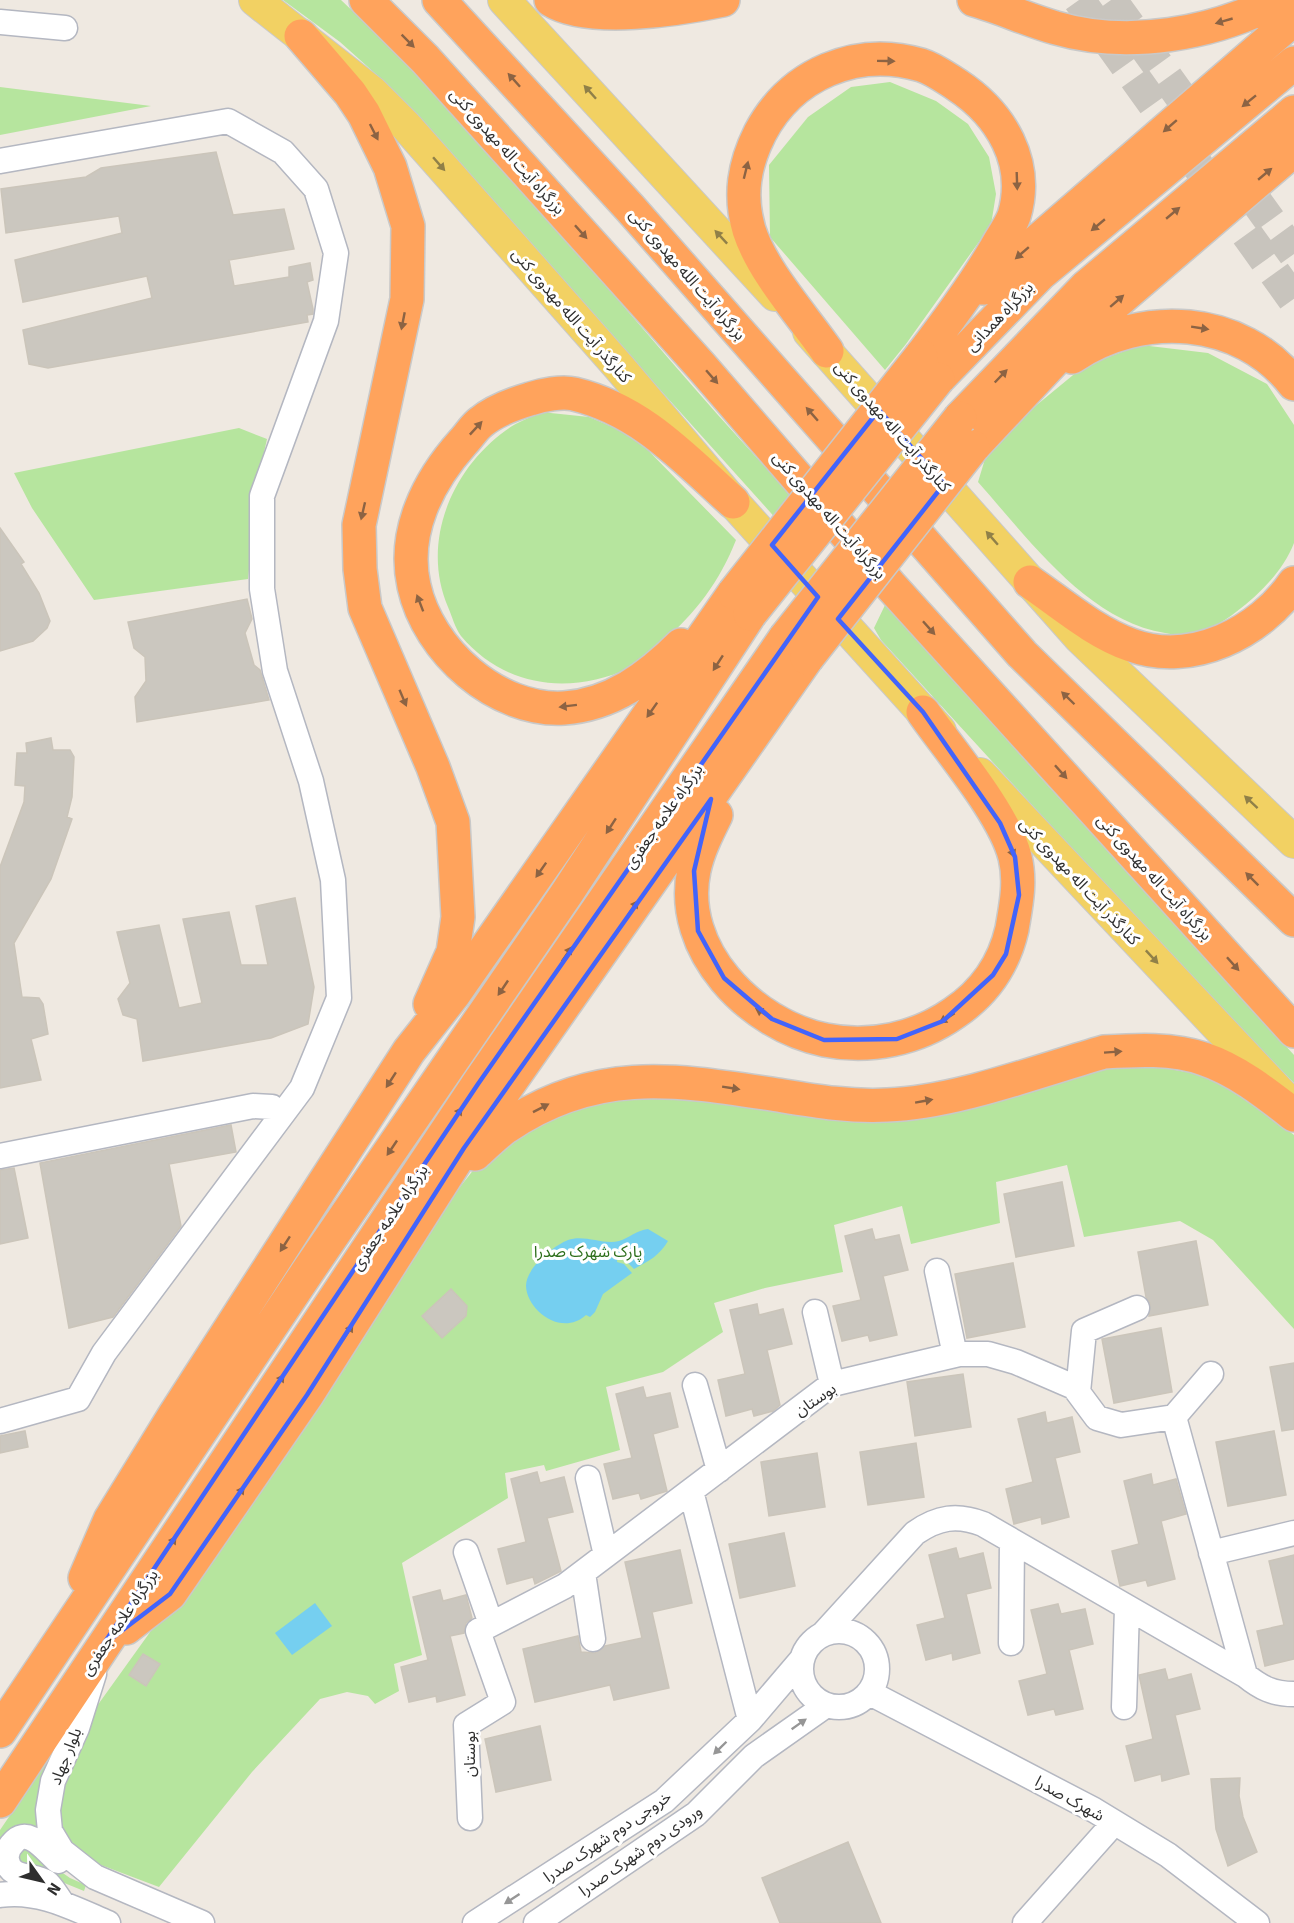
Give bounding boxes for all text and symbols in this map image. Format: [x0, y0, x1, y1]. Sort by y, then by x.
one-way arrow [1214, 17, 1232, 26]
one-way arrow [400, 34, 414, 48]
one-way arrow [877, 56, 896, 65]
one-way arrow [507, 73, 521, 88]
street label: بزرگراه آیت اله مهدوی کنی [445, 85, 569, 219]
one-way arrow [583, 85, 597, 100]
one-way arrow [1241, 94, 1257, 107]
one-way arrow [1163, 119, 1178, 132]
one-way arrow [369, 124, 379, 141]
one-way arrow [432, 156, 445, 171]
one-way arrow [742, 161, 751, 179]
one-way arrow [1257, 168, 1272, 181]
one-way arrow [1012, 171, 1022, 190]
street label: بزرگراه آیت الله مهدوی کنی [625, 205, 750, 344]
one-way arrow [1165, 207, 1181, 220]
one-way arrow [1090, 218, 1106, 231]
one-way arrow [574, 224, 587, 239]
one-way arrow [714, 231, 728, 245]
street label: کنارگذر آیت الله مهدوی کنی [507, 244, 635, 387]
one-way arrow [1015, 246, 1030, 260]
street label: بزرگراه همدانی [962, 278, 1038, 356]
one-way arrow [1109, 295, 1124, 308]
one-way arrow [397, 311, 407, 330]
one-way arrow [1190, 323, 1209, 332]
street label: کنارگذر آیت اله مهدوی کنی [830, 357, 955, 497]
one-way arrow [705, 369, 718, 385]
one-way arrow [993, 369, 1007, 383]
one-way arrow [805, 406, 819, 421]
one-way arrow [468, 422, 482, 436]
street label: بزرگراه آیت اله مهدوی کنی [768, 448, 890, 584]
one-way arrow [357, 502, 367, 521]
one-way arrow [986, 531, 999, 546]
one-way arrow [415, 594, 424, 612]
one-way arrow [922, 620, 935, 635]
one-way arrow [713, 655, 724, 671]
one-way arrow [399, 689, 409, 707]
one-way arrow [1061, 692, 1075, 706]
one-way arrow [559, 701, 578, 711]
one-way arrow [646, 702, 658, 718]
street label: بزرگراه علامه جعفری [620, 760, 707, 873]
one-way arrow [1054, 764, 1067, 779]
one-way arrow [1244, 795, 1259, 809]
street label: بزرگراه آیت اله مهدوی کنی [1092, 811, 1216, 945]
street label: کنارگذر آیت اله مهدوی کنی [1015, 814, 1144, 950]
one-way arrow [606, 818, 617, 834]
one-way arrow [1007, 840, 1016, 858]
one-way arrow [536, 862, 547, 878]
one-way arrow [1245, 873, 1259, 887]
one-way arrow [627, 901, 639, 917]
one-way arrow [561, 947, 573, 963]
one-way arrow [1145, 949, 1159, 964]
one-way arrow [1226, 956, 1240, 971]
one-way arrow [497, 979, 508, 996]
one-way arrow [756, 1007, 772, 1019]
one-way arrow [939, 1012, 955, 1023]
one-way arrow [1103, 1047, 1122, 1057]
one-way arrow [386, 1072, 397, 1088]
one-way arrow [721, 1084, 740, 1093]
one-way arrow [915, 1096, 934, 1105]
one-way arrow [532, 1103, 549, 1112]
one-way arrow [451, 1107, 462, 1123]
one-way arrow [386, 1140, 398, 1156]
street label: بزرگراه علامه جعفری [347, 1161, 433, 1274]
one-way arrow [280, 1236, 291, 1252]
park label: پارک شهرک صدرا [534, 1242, 642, 1262]
one-way arrow [342, 1324, 353, 1340]
one-way arrow [273, 1375, 285, 1391]
street label: بوستان [791, 1379, 840, 1421]
one-way arrow [233, 1486, 244, 1502]
one-way arrow [165, 1537, 177, 1553]
street label: بزرگراه علامه جعفری [77, 1566, 163, 1679]
one-way arrow [791, 1718, 807, 1730]
street label: بلوار جهاد [45, 1725, 86, 1788]
street label: بوستان [460, 1731, 480, 1777]
one-way arrow [714, 1741, 728, 1755]
street label: شهرک صدرا [1031, 1772, 1108, 1826]
street label: خروجی دوم شهرک صدرا [540, 1787, 676, 1889]
street label: ورودی دوم شهرک صدرا [575, 1801, 707, 1902]
north arrow [12, 1851, 72, 1911]
text: N [42, 1879, 65, 1899]
one-way arrow [504, 1894, 520, 1905]

